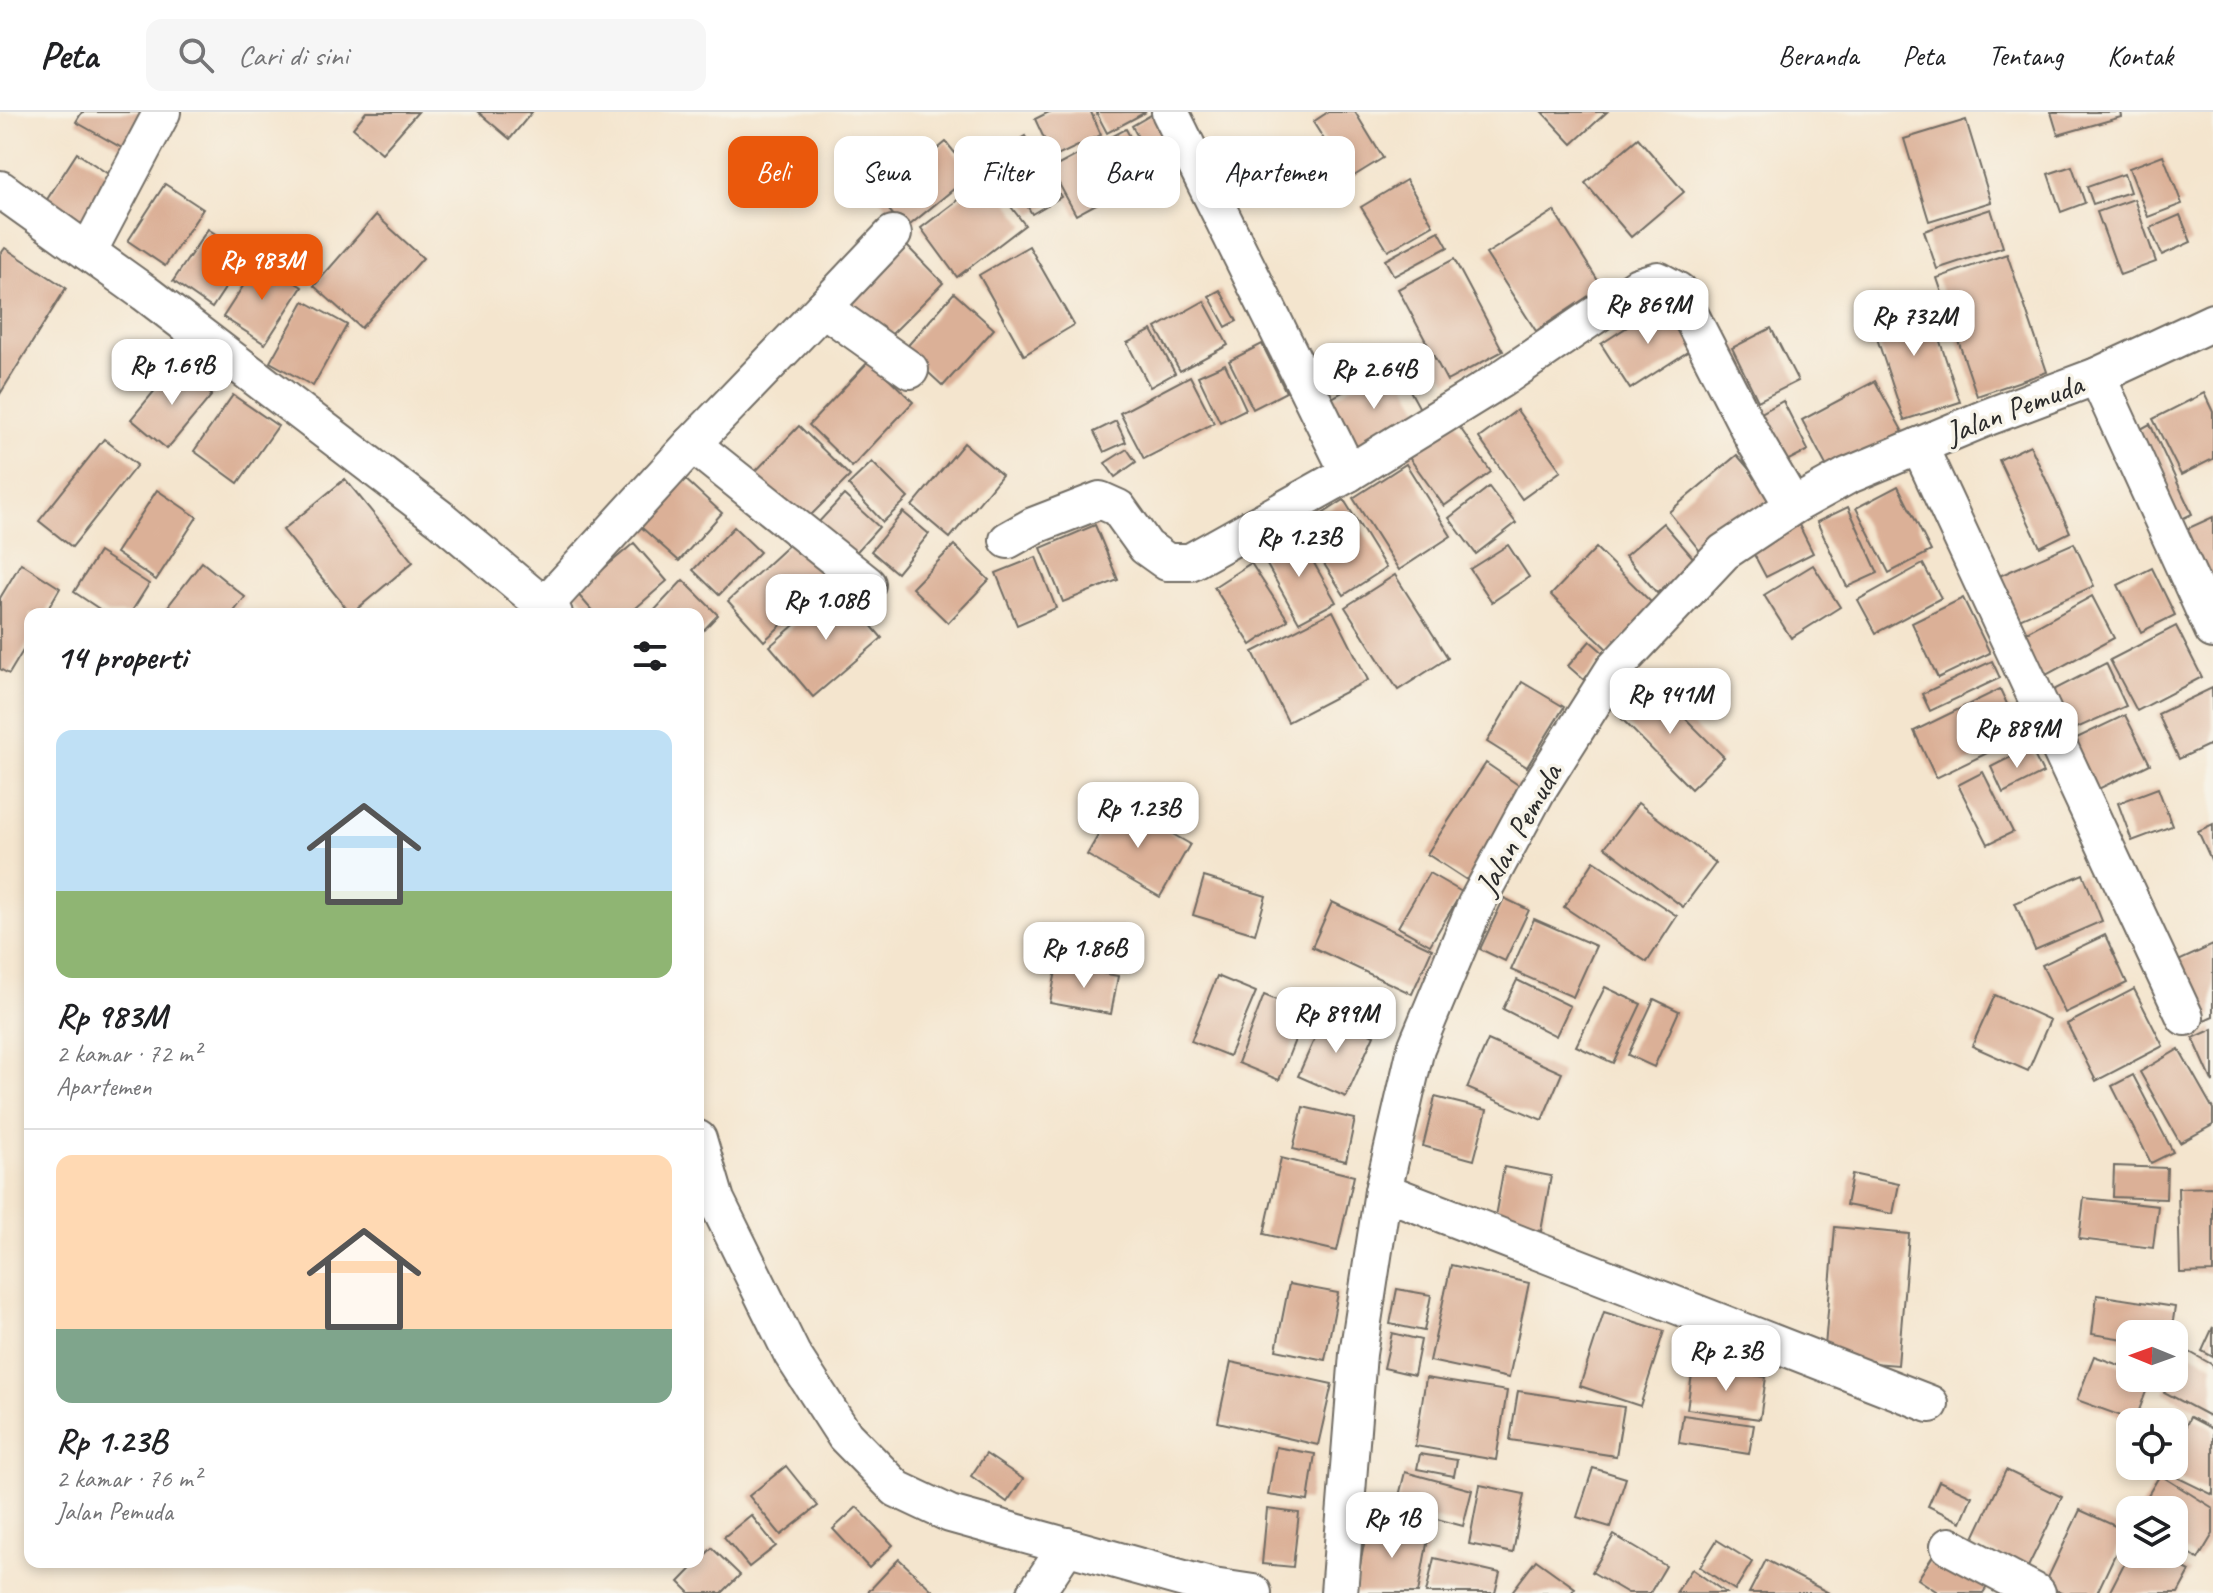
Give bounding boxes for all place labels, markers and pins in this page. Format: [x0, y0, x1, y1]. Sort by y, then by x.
pin: Rp 983M [188, 234, 336, 302]
pin: Rp 869M [1574, 278, 1722, 346]
pin: Rp 732M [1840, 290, 1988, 358]
pin: Rp 1.69B [89, 339, 255, 407]
pin: Rp 2.64B [1291, 343, 1457, 411]
pin: Rp 1.23B [1216, 511, 1382, 579]
pin: Rp 1.08B [743, 574, 909, 642]
pin: Rp 941M [1596, 668, 1744, 736]
pin: Rp 889M [1943, 702, 2091, 770]
pin: Rp 1.23B [1055, 782, 1221, 850]
pin: Rp 1.86B [1001, 922, 1167, 990]
pin: Rp 899M [1262, 987, 1410, 1055]
pin: Rp 2.3B [1652, 1325, 1800, 1393]
pin: Rp 1B [1336, 1492, 1448, 1560]

